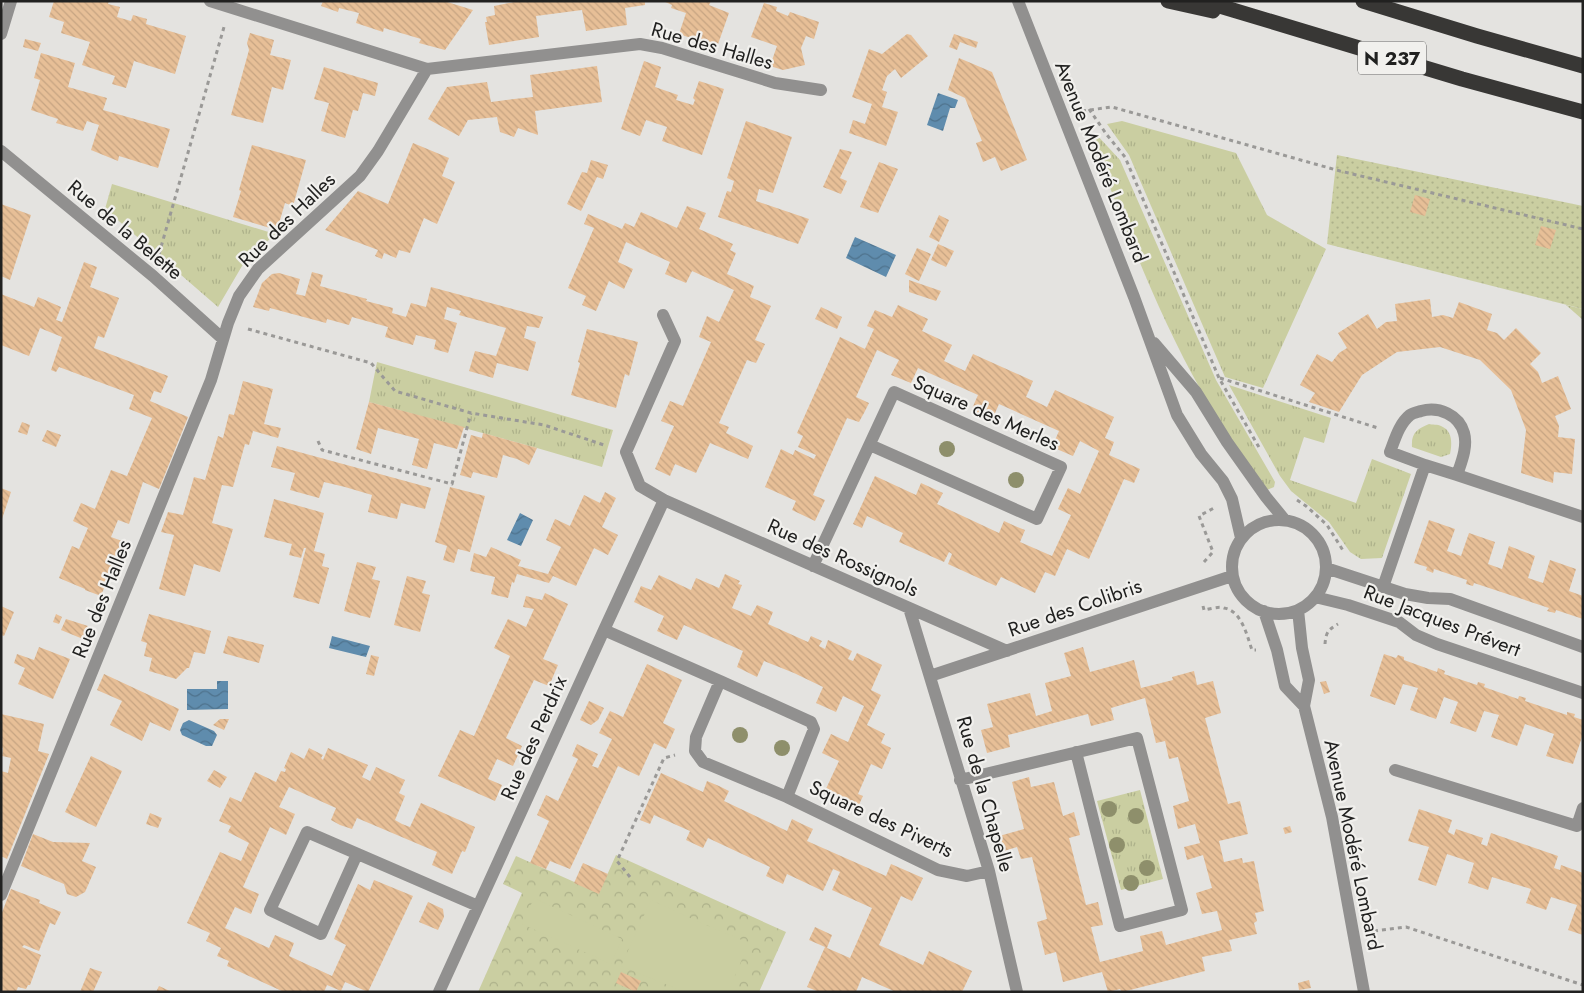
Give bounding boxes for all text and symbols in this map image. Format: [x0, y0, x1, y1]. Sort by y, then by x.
street label: Rue des Halles [648, 15, 776, 77]
road number: N 237 [1358, 42, 1426, 74]
street label: Avenue Modéré Lombard [1047, 57, 1155, 267]
street label: Rue des Halles [232, 166, 342, 274]
street label: Rue de la Belette [61, 173, 189, 287]
street label: Square des Merles [908, 368, 1064, 458]
street label: Rue des Rossignols [763, 512, 923, 604]
street label: Rue des Halles [65, 536, 139, 662]
street label: Rue des Colibris [1004, 572, 1146, 644]
street label: Rue Jacques Prévert [1359, 578, 1525, 664]
street label: Rue des Perdrix [494, 671, 575, 805]
street label: Rue de la Chapelle [949, 713, 1021, 875]
street label: Avenue Modéré Lombard [1316, 737, 1390, 953]
street label: Square des Piverts [804, 773, 958, 865]

